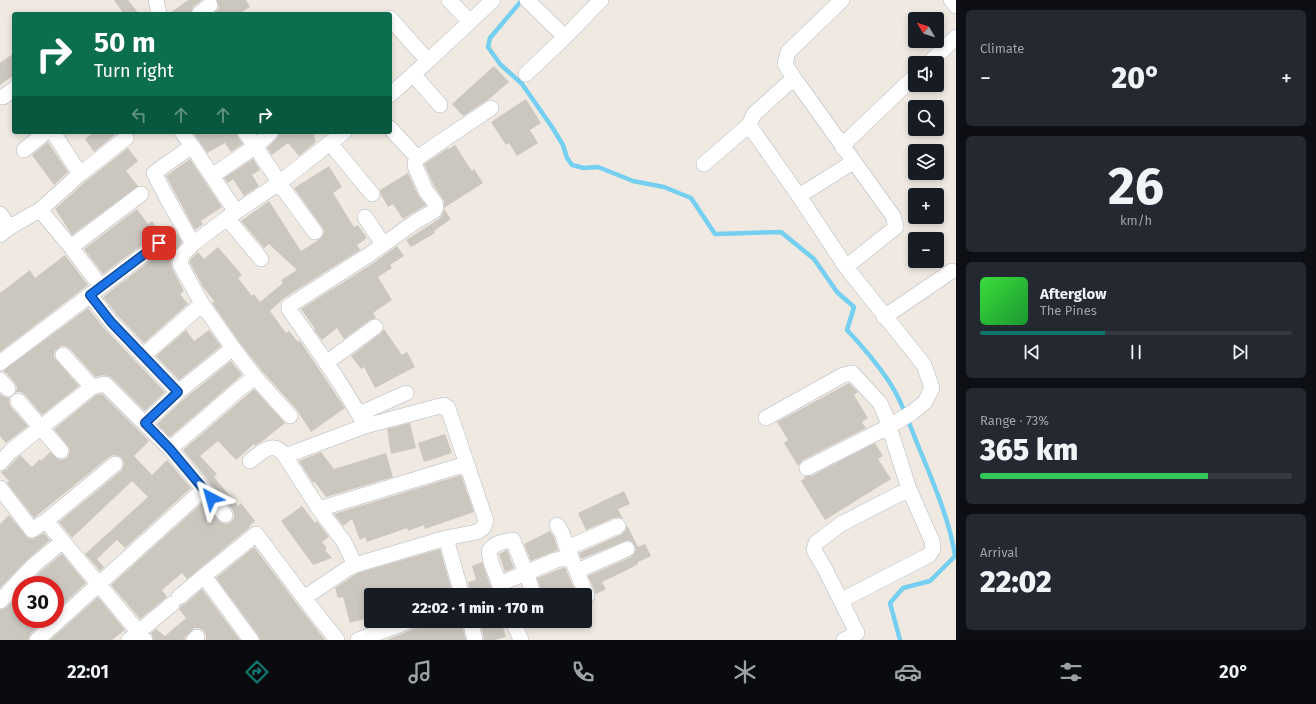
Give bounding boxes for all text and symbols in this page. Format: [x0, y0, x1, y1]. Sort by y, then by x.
north arrow [908, 12, 944, 48]
map controls [908, 12, 944, 268]
text: 50 m [94, 26, 156, 59]
icon: right [28, 28, 80, 80]
text: Climate [980, 41, 1024, 56]
button: sound [908, 56, 944, 92]
text: Turn right [94, 60, 174, 82]
text: 20° [1111, 60, 1161, 96]
text: − [980, 65, 991, 92]
text: + [1281, 65, 1292, 92]
button: search [908, 100, 944, 136]
icon: left [128, 104, 150, 126]
icon: ahead [170, 104, 192, 126]
icon: ahead [212, 104, 234, 126]
icon: right [254, 104, 276, 126]
button: layers [908, 144, 944, 180]
text: 26 [1108, 155, 1164, 218]
button: + [908, 188, 944, 224]
text: km/h [1120, 213, 1152, 228]
pin [142, 226, 176, 260]
icon: arrive [148, 232, 170, 254]
button: − [908, 232, 944, 268]
text: Afterglow [1040, 285, 1106, 303]
text: The Pines [1040, 303, 1097, 318]
icon: previous [1021, 341, 1043, 363]
icon: pause [1125, 341, 1147, 363]
icon: next [1229, 341, 1251, 363]
text: Range · 73% [980, 413, 1049, 428]
text: 365 km [980, 432, 1078, 468]
position arrow [190, 477, 232, 519]
text: Arrival [980, 545, 1018, 560]
text: 22:02 [980, 564, 1052, 600]
speed limit sign: 30 [12, 576, 64, 628]
text: 22:02 · 1 min · 170 m [412, 599, 544, 617]
icon: directions [243, 658, 271, 686]
icon: music [406, 658, 434, 686]
icon: phone [569, 658, 597, 686]
icon: climate [731, 658, 759, 686]
icon: car [894, 658, 922, 686]
icon: filters [1057, 658, 1085, 686]
text: 22:01 [67, 661, 109, 683]
text: 20° [1219, 661, 1249, 683]

